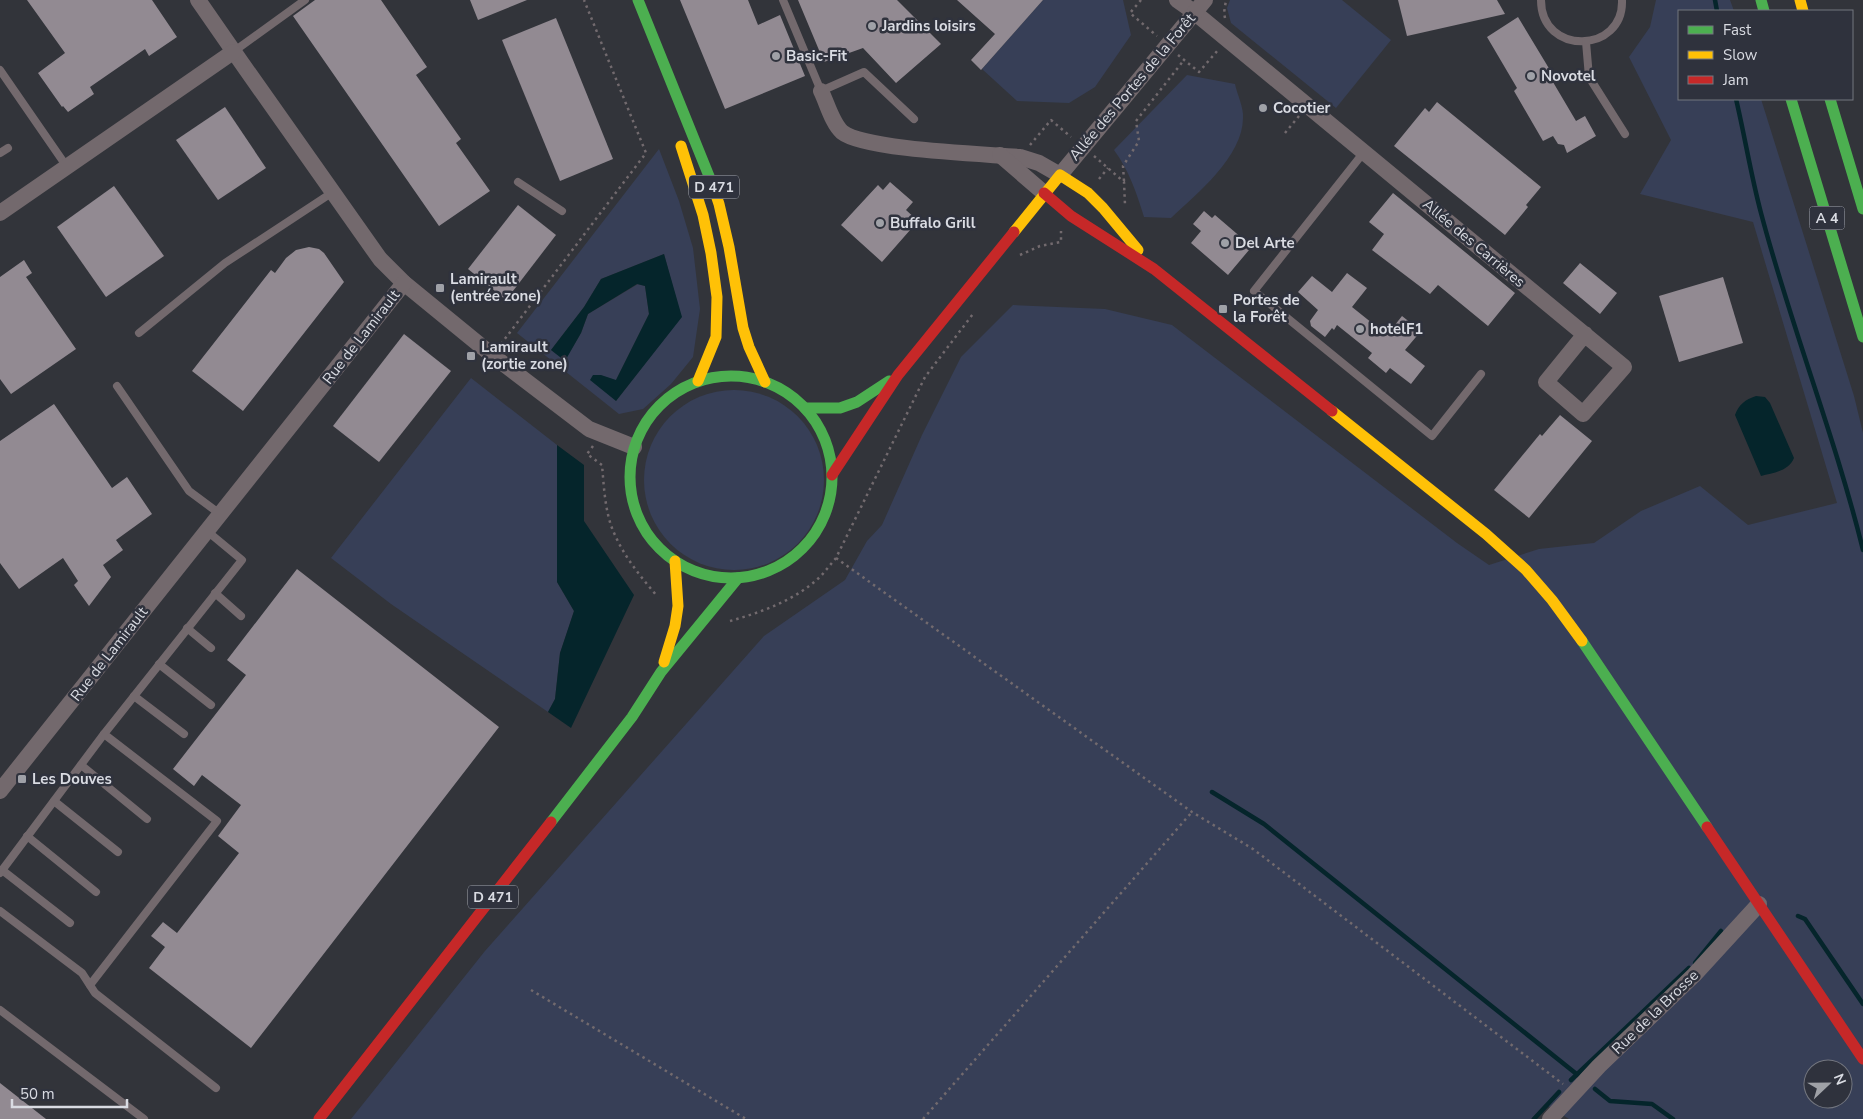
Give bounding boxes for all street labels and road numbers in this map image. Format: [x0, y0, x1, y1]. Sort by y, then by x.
street label: Allée des Portes de la Forêt [1064, 9, 1200, 165]
road number: D 471 [689, 176, 739, 198]
street label: Allée des Carrières [1419, 194, 1529, 292]
road number: A 4 [1810, 207, 1844, 230]
street label: Rue de Lamirault [318, 285, 405, 388]
street label: Rue de Lamirault [66, 602, 153, 705]
road number: D 471 [468, 886, 518, 909]
street label: Rue de la Brosse [1607, 965, 1703, 1059]

